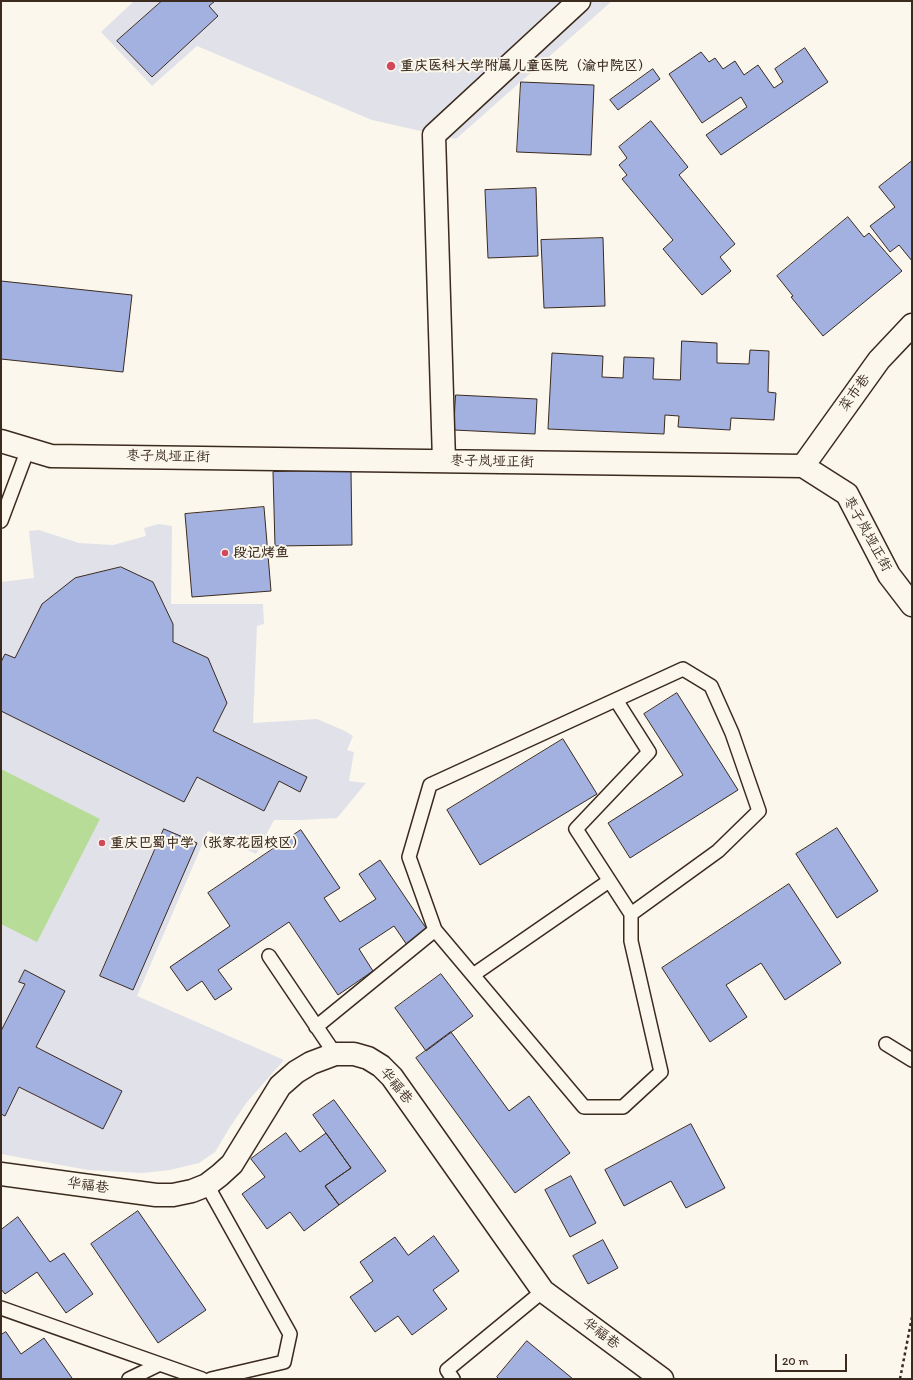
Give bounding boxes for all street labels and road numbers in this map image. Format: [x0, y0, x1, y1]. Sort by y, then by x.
street label: 菜市巷 [836, 371, 874, 415]
street label: 枣子岚垭正街 [126, 448, 210, 466]
street label: 枣子岚垭正街 [450, 453, 534, 471]
street label: 枣子岚垭正街 [839, 493, 895, 575]
street label: 华福巷 [376, 1064, 416, 1108]
street label: 华福巷 [66, 1175, 110, 1197]
street label: 华福巷 [579, 1315, 623, 1353]

